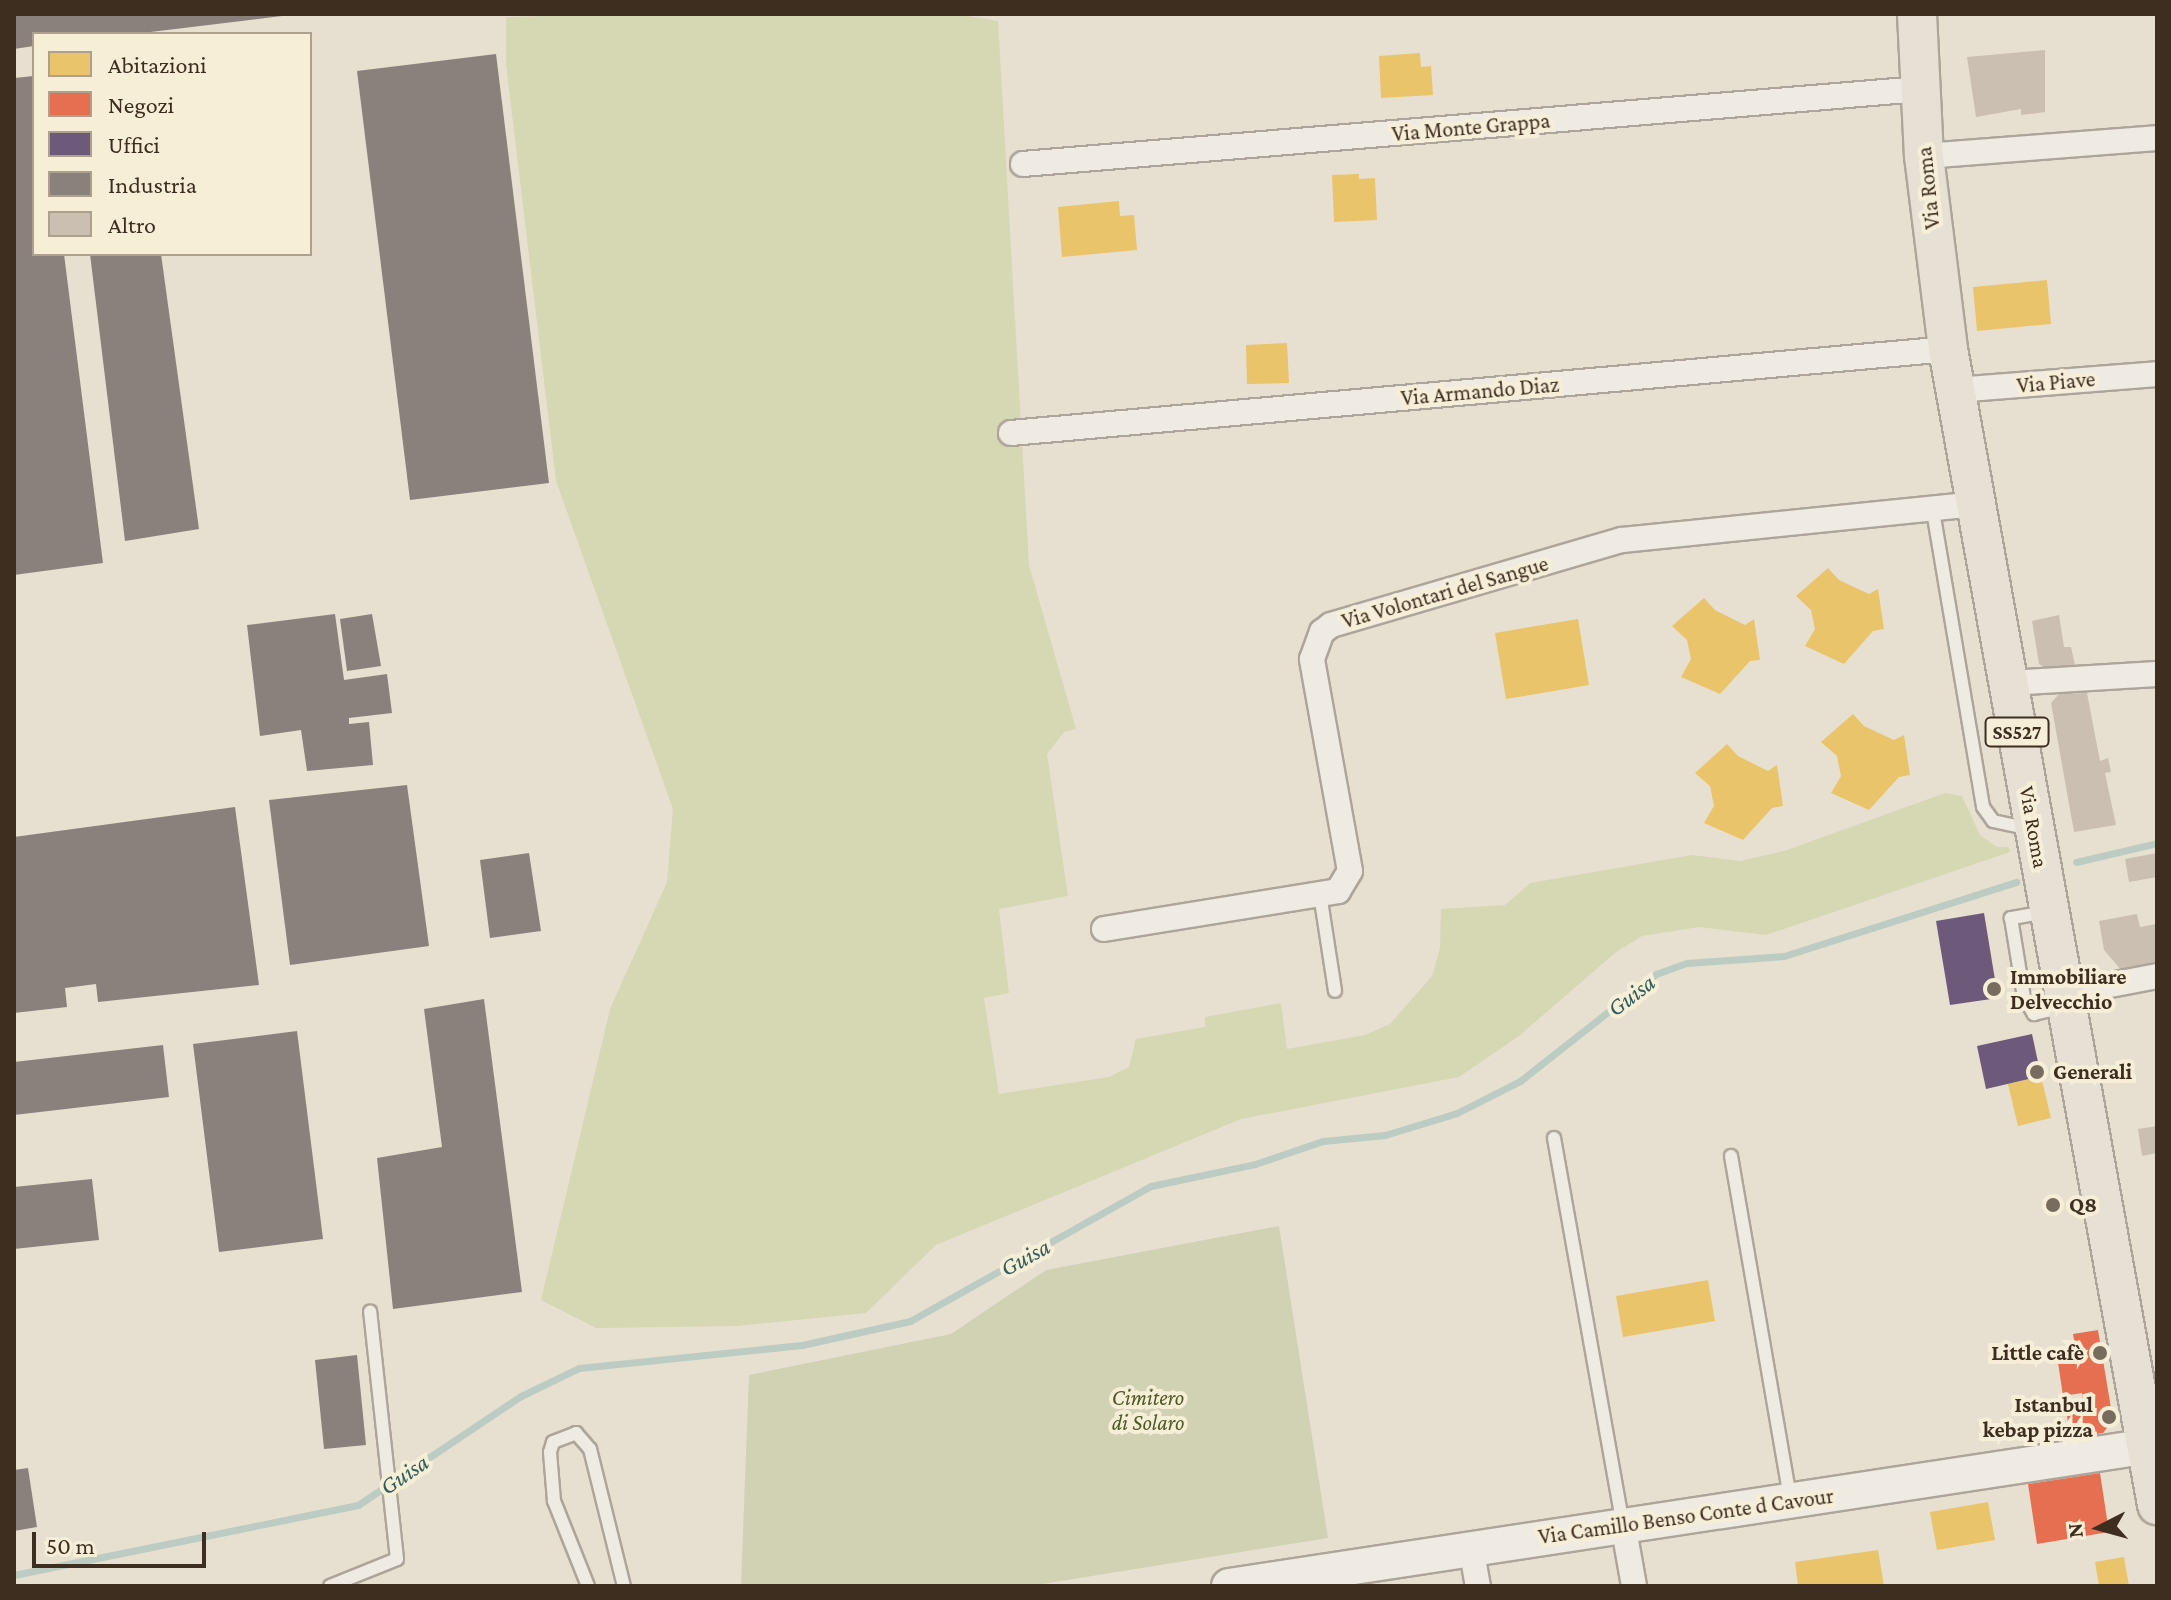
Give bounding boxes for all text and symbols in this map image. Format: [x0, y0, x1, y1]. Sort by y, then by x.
legend [32, 32, 312, 256]
text: Abitazioni [108, 51, 207, 78]
text: Negozi [108, 91, 174, 118]
street label: Via Monte Grappa [1391, 107, 1551, 147]
text: Uffici [108, 131, 160, 158]
street label: Via Roma [1911, 145, 1945, 231]
text: Industria [108, 171, 197, 198]
text: Altro [108, 211, 156, 238]
street label: Via Piave [2016, 365, 2096, 399]
street label: Via Armando Diaz [1400, 371, 1560, 411]
street label: Via Volontari del Sangue [1339, 550, 1551, 634]
road number: SS527 [1983, 716, 2051, 748]
street label: Via Roma [2014, 784, 2054, 870]
place label: Immobiliare Delvecchio [2010, 963, 2126, 1014]
water label: Guisa [1601, 968, 1661, 1022]
marker: Immobiliare Delvecchio [1985, 980, 2003, 998]
place label: Generali [2053, 1059, 2132, 1085]
marker: Generali [2028, 1063, 2046, 1081]
place label: Q8 [2069, 1192, 2097, 1218]
marker: Q8 [2044, 1196, 2062, 1214]
water label: Guisa [995, 1232, 1055, 1282]
place label: Little cafè [1991, 1340, 2084, 1366]
marker: Little cafè [2091, 1344, 2109, 1362]
park label: Cimitero di Solaro [1112, 1384, 1184, 1436]
place label: Istanbul kebap pizza [1983, 1391, 2093, 1442]
marker: Istanbul kebap pizza [2100, 1408, 2118, 1426]
water label: Guisa [374, 1447, 434, 1501]
street label: Via Camillo Benso Conte d Cavour [1537, 1482, 1835, 1550]
north arrow [2059, 1488, 2139, 1568]
scale bar [36, 1516, 210, 1566]
text: N [2061, 1522, 2088, 1539]
text: 50 m [46, 1532, 95, 1559]

